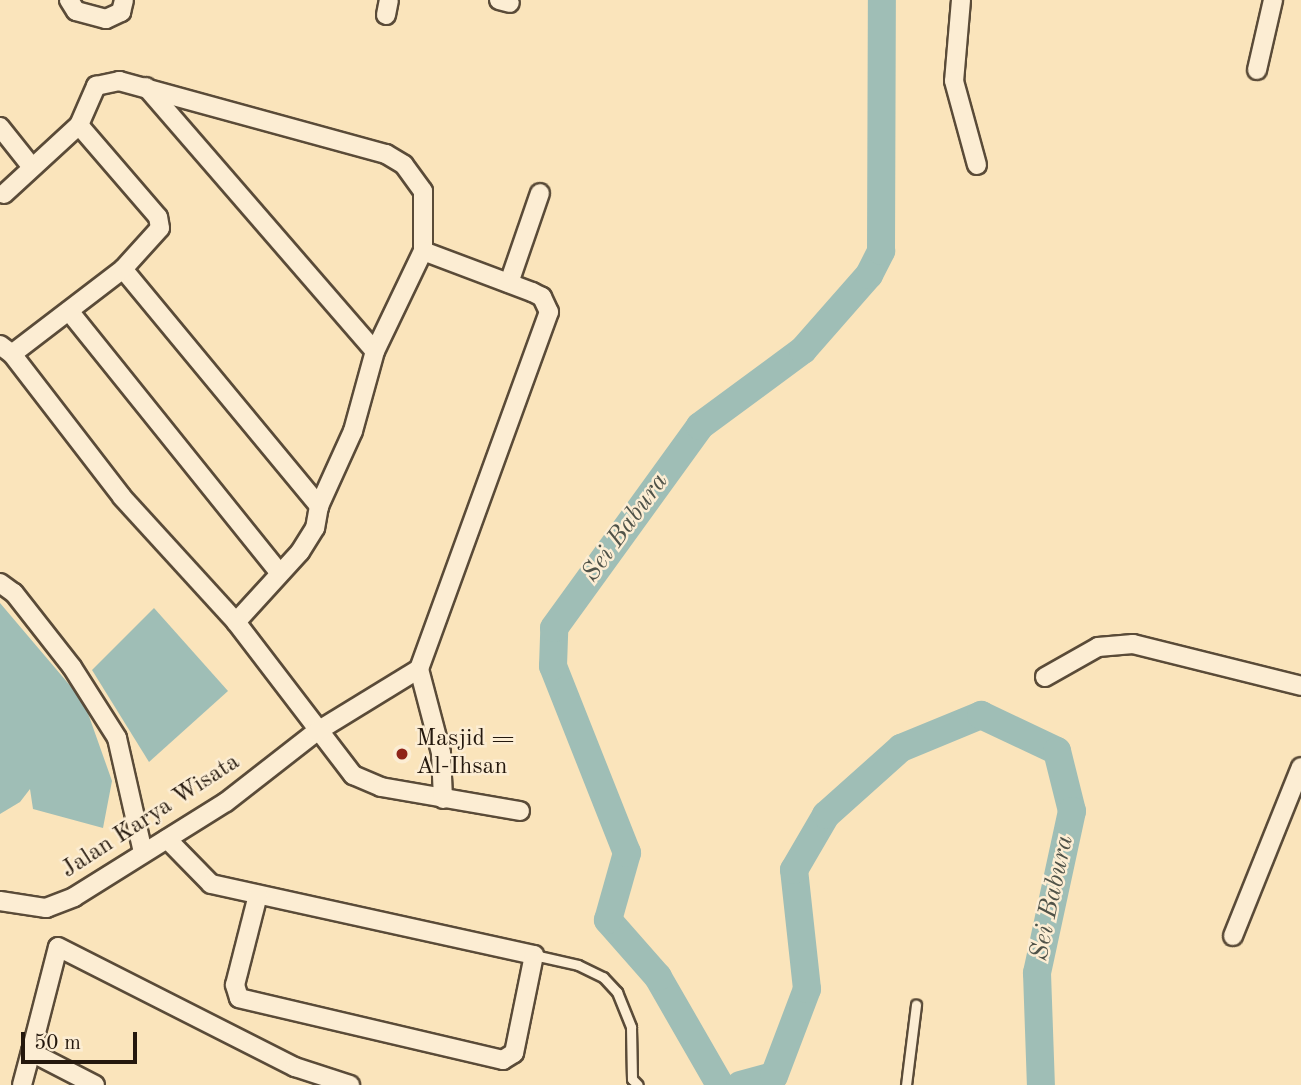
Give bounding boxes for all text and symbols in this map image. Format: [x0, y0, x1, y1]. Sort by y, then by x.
water label: Sei Babura [576, 467, 676, 589]
place label: Masjid = Al-Ihsan [416, 726, 514, 782]
marker: Masjid = Al-Ihsan [394, 746, 410, 762]
street label: Jalan Karya Wisata [56, 749, 246, 885]
water label: Sei Babura [1025, 833, 1081, 963]
scale bar [24, 1018, 140, 1062]
text: 50 m [34, 1033, 81, 1054]

